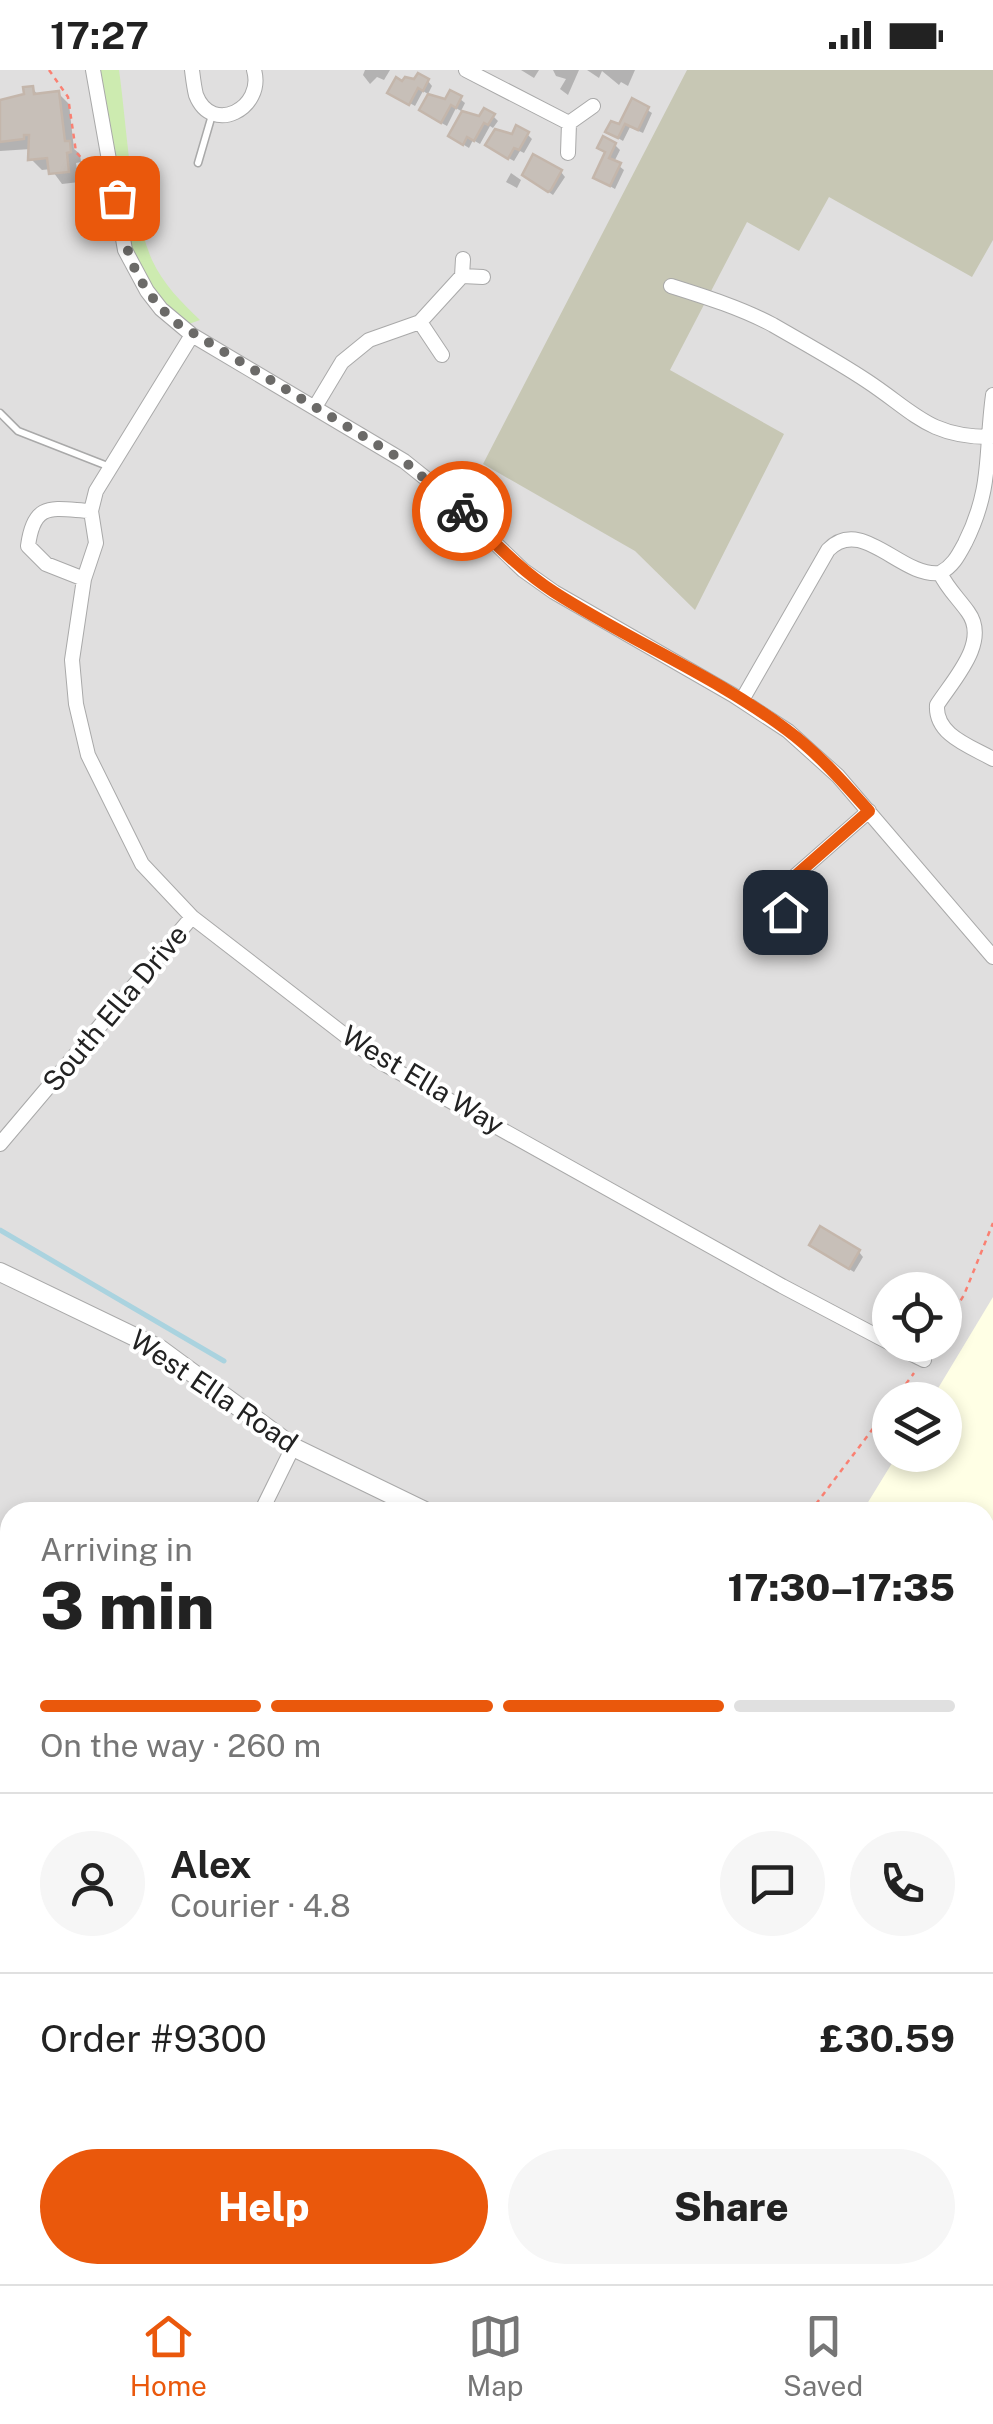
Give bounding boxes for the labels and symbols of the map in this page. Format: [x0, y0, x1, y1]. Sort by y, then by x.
pin [75, 156, 160, 241]
courier [412, 461, 512, 561]
pin [743, 870, 828, 955]
street label: South Ella Drive [35, 918, 194, 1098]
street label: West Ella Way [336, 1018, 510, 1141]
street label: West Ella Road [124, 1322, 304, 1459]

